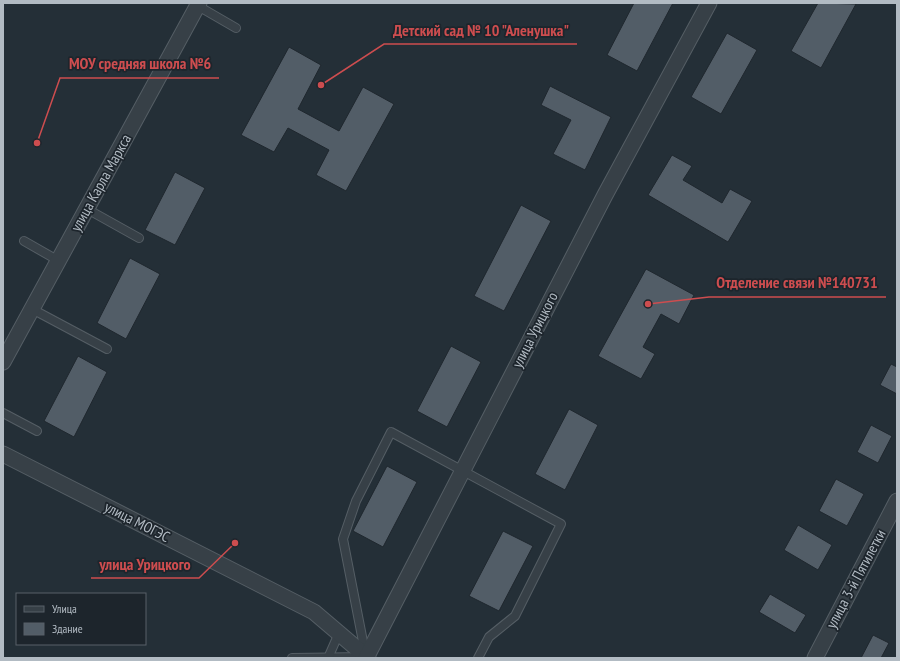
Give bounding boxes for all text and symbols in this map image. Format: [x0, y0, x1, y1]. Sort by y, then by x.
callout: Детский сад № 10 "Аленушка" [384, 16, 577, 44]
text: Детский сад № 10 "Аленушка" [393, 20, 569, 40]
callout: МОУ средняя школа №6 [60, 50, 219, 78]
text: МОУ средняя школа №6 [69, 53, 211, 73]
street label: улица Карла Маркса [66, 131, 135, 235]
callout: Отделение связи №140731 [709, 269, 886, 297]
text: Отделение связи №140731 [716, 272, 878, 292]
street label: улица Урицкого [507, 289, 562, 371]
street label: улица МОГЭС [101, 497, 173, 546]
street label: улица 3-й Пятилетки [821, 526, 890, 632]
callout: улица Урицкого [91, 550, 199, 578]
text: улица Урицкого [98, 554, 191, 574]
legend [16, 593, 146, 645]
text: Улица [52, 601, 77, 616]
text: Здание [52, 621, 83, 636]

